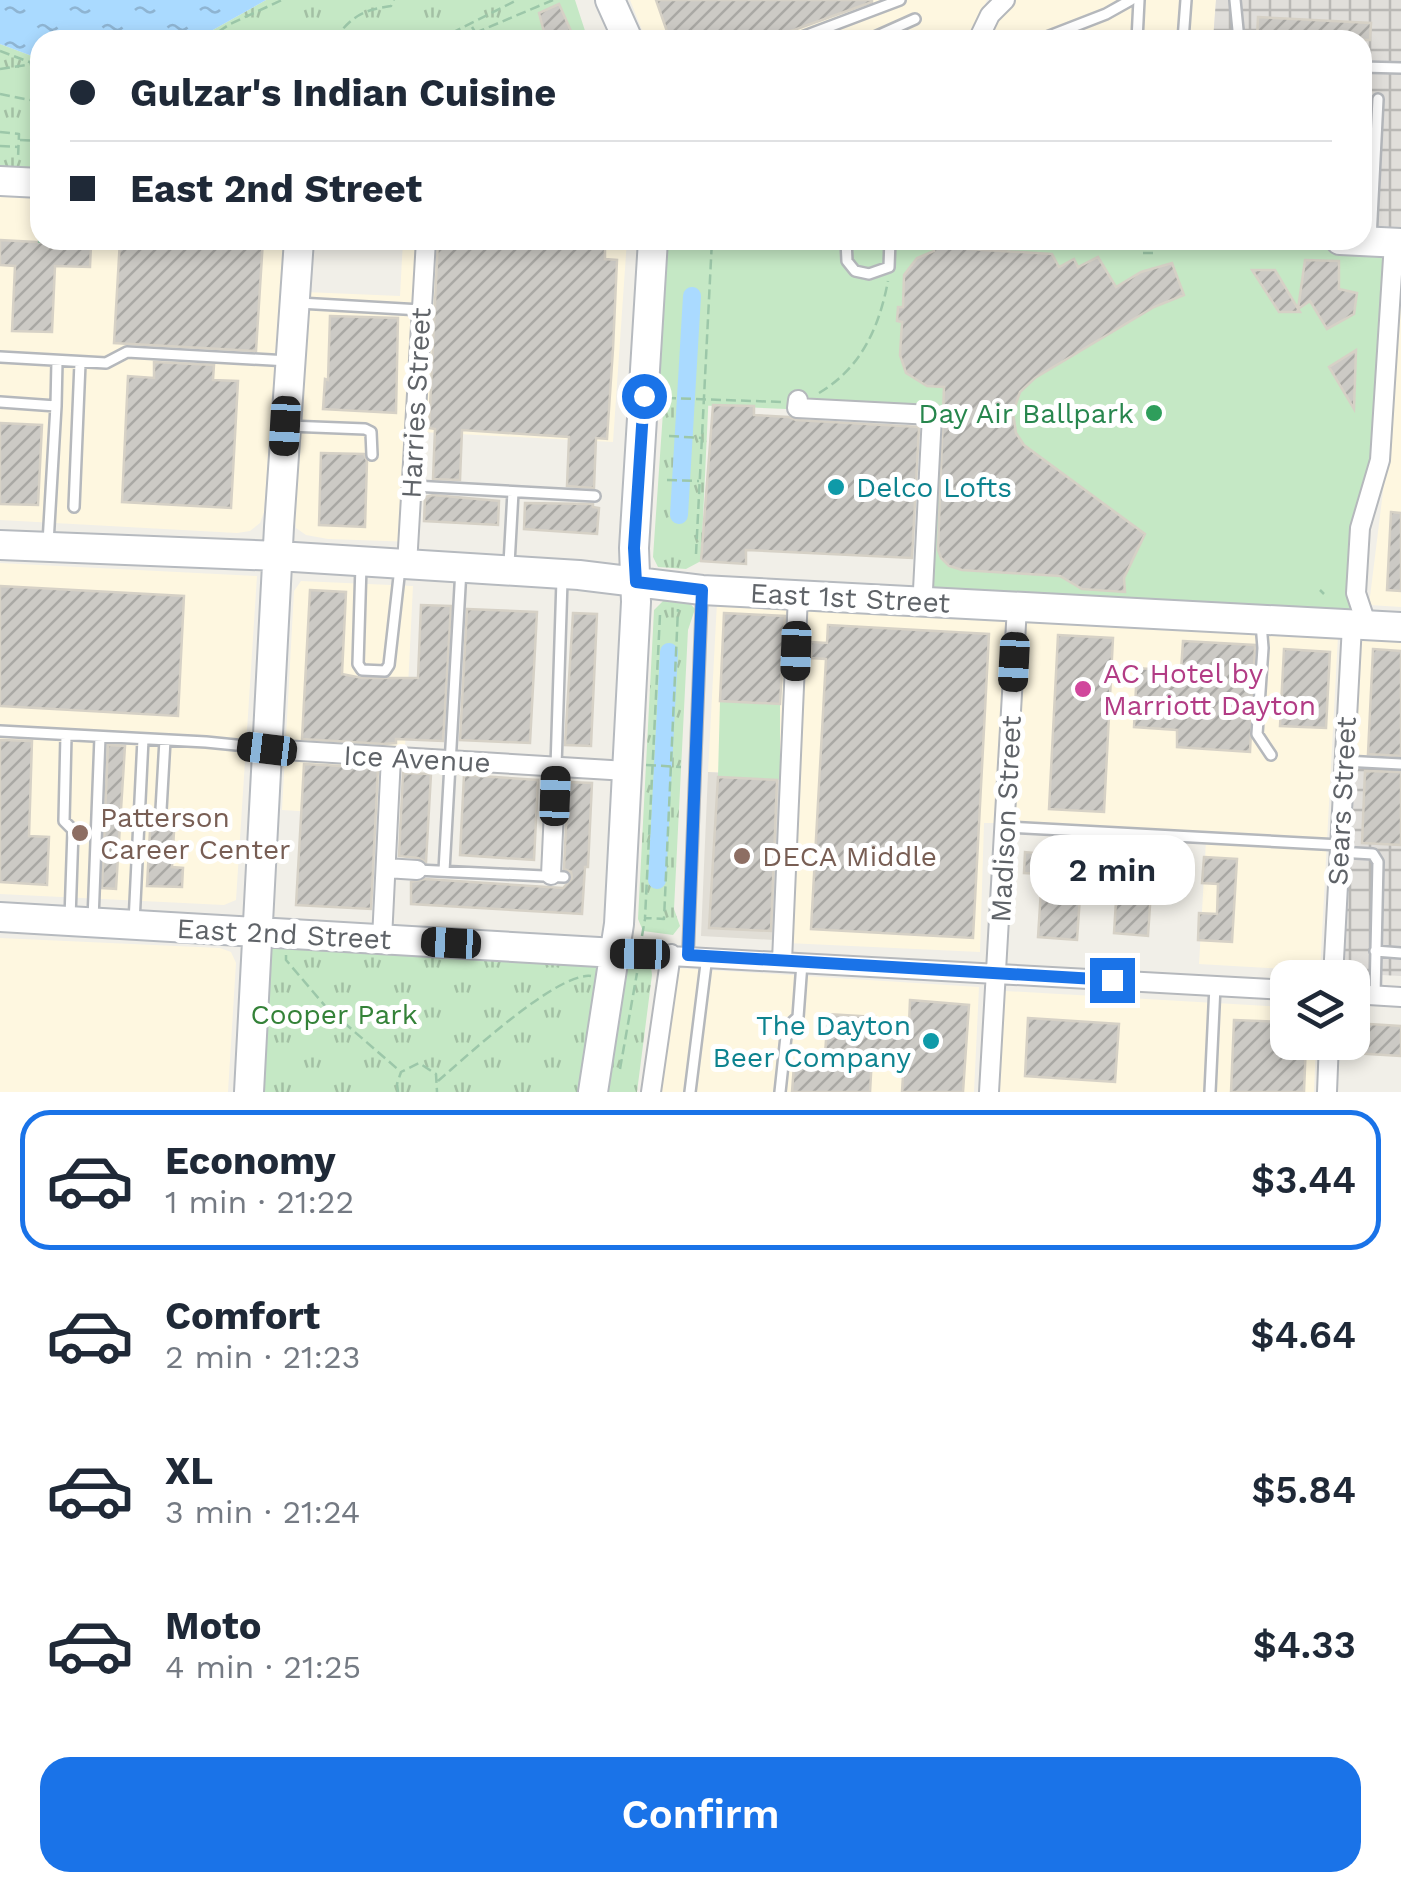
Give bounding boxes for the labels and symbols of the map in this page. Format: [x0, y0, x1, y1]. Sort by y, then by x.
street label: Harries Street [395, 306, 437, 499]
route start [622, 374, 667, 419]
car [268, 395, 302, 457]
place label: Day Air Ballpark [918, 397, 1134, 430]
marker: Day Air Ballpark [1143, 402, 1165, 424]
place label: Delco Lofts [856, 471, 1012, 504]
marker: Delco Lofts [825, 476, 847, 498]
street label: East 1st Street [749, 576, 951, 620]
car [780, 620, 812, 682]
car [997, 631, 1031, 693]
place label: AC Hotel by Marriott Dayton [1103, 657, 1316, 722]
marker: AC Hotel by Marriott Dayton [1072, 678, 1094, 700]
street label: Madison Street [984, 714, 1028, 923]
street label: Sears Street [1321, 715, 1363, 886]
car [235, 730, 299, 768]
street label: Ice Avenue [343, 739, 491, 779]
car [539, 765, 571, 827]
place label: Patterson Career Center [100, 801, 291, 866]
marker: Patterson Career Center [69, 822, 91, 844]
callout: 2 min [1030, 835, 1194, 905]
place label: DECA Middle [762, 840, 937, 873]
marker: DECA Middle [731, 845, 753, 867]
street label: East 2nd Street [176, 912, 392, 956]
car [420, 926, 482, 960]
car [610, 938, 670, 970]
route end [1090, 958, 1135, 1003]
park label: Cooper Park [250, 998, 418, 1031]
place label: The Dayton Beer Company [713, 1009, 912, 1074]
marker: The Dayton Beer Company [920, 1030, 942, 1052]

